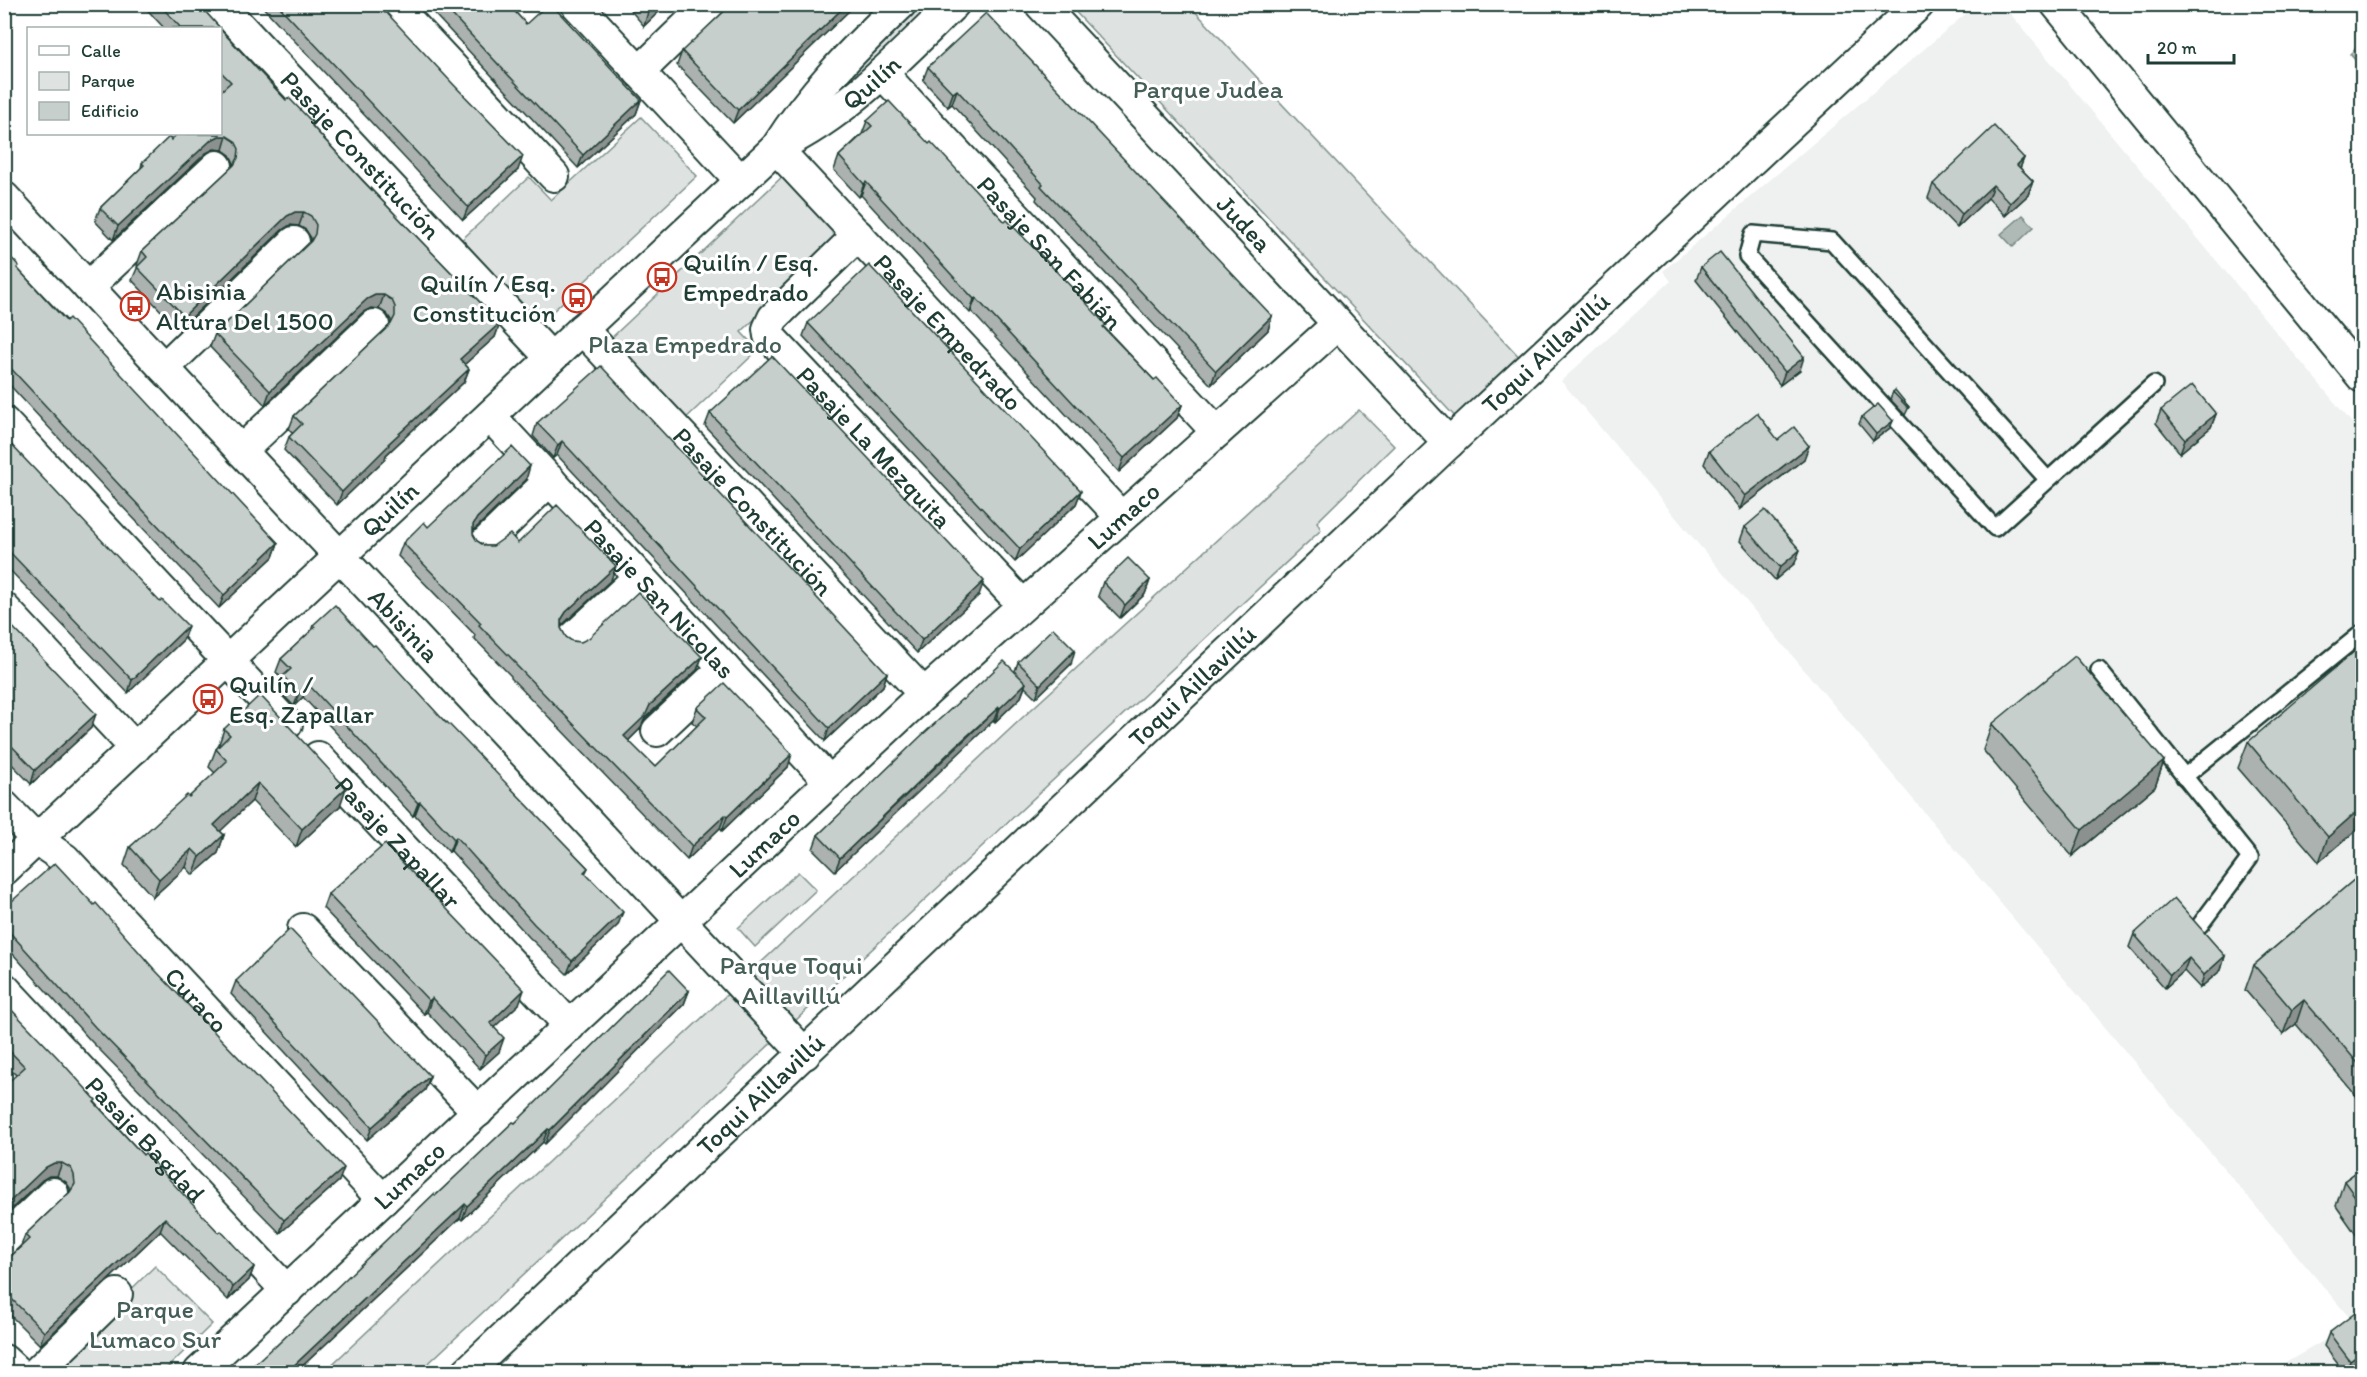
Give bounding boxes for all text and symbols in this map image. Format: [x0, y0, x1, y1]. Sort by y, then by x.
legend [27, 27, 222, 135]
scale bar [2148, 27, 2234, 65]
text: 20 m [2157, 37, 2197, 59]
text: Calle [81, 40, 121, 62]
street label: Quilín [835, 48, 907, 117]
street label: Pasaje Constitución [274, 64, 448, 246]
text: Parque [81, 70, 135, 92]
park label: Parque Judea [1133, 73, 1284, 105]
text: Edificio [81, 100, 139, 122]
street label: Pasaje San Fabián [970, 169, 1130, 337]
street label: Judea [1210, 188, 1279, 259]
place label: Quilín / Esq. Empedrado [683, 246, 819, 308]
street label: Pasaje Empedrado [867, 247, 1029, 417]
bus stop icon: Quilín / Esq. Empedrado [646, 261, 678, 293]
place label: Quilín / Esq. Constitución [413, 267, 556, 329]
place label: Abisinia Altura Del 1500 [156, 275, 334, 337]
bus stop icon: Quilín / Esq. Constitución [561, 282, 593, 314]
street label: Toqui Aillavillú [1475, 285, 1616, 420]
bus stop icon: Abisinia Altura Del 1500 [119, 290, 151, 322]
park label: Plaza Empedrado [588, 328, 782, 360]
street label: Pasaje La Mezquita [790, 359, 959, 535]
street label: Pasaje Constitución [666, 420, 840, 603]
street label: Quilín [354, 474, 425, 544]
street label: Lumaco [1080, 475, 1166, 557]
street label: Pasaje San Nicolas [577, 511, 742, 685]
street label: Abisinia [362, 581, 447, 669]
street label: Toqui Aillavillú [1121, 618, 1263, 754]
place label: Quilín / Esq. Zapallar [229, 668, 375, 730]
bus stop icon: Quilín / Esq. Zapallar [192, 683, 224, 715]
street label: Pasaje Zapallar [328, 769, 468, 916]
street label: Lumaco [722, 802, 807, 885]
park label: Parque Toqui Aillavillú [719, 949, 863, 1011]
street label: Curaco [158, 960, 235, 1040]
street label: Toqui Aillavillú [690, 1026, 831, 1162]
street label: Pasaje Bagdad [78, 1069, 212, 1209]
street label: Lumaco [367, 1134, 452, 1217]
park label: Parque Lumaco Sur [89, 1293, 222, 1355]

